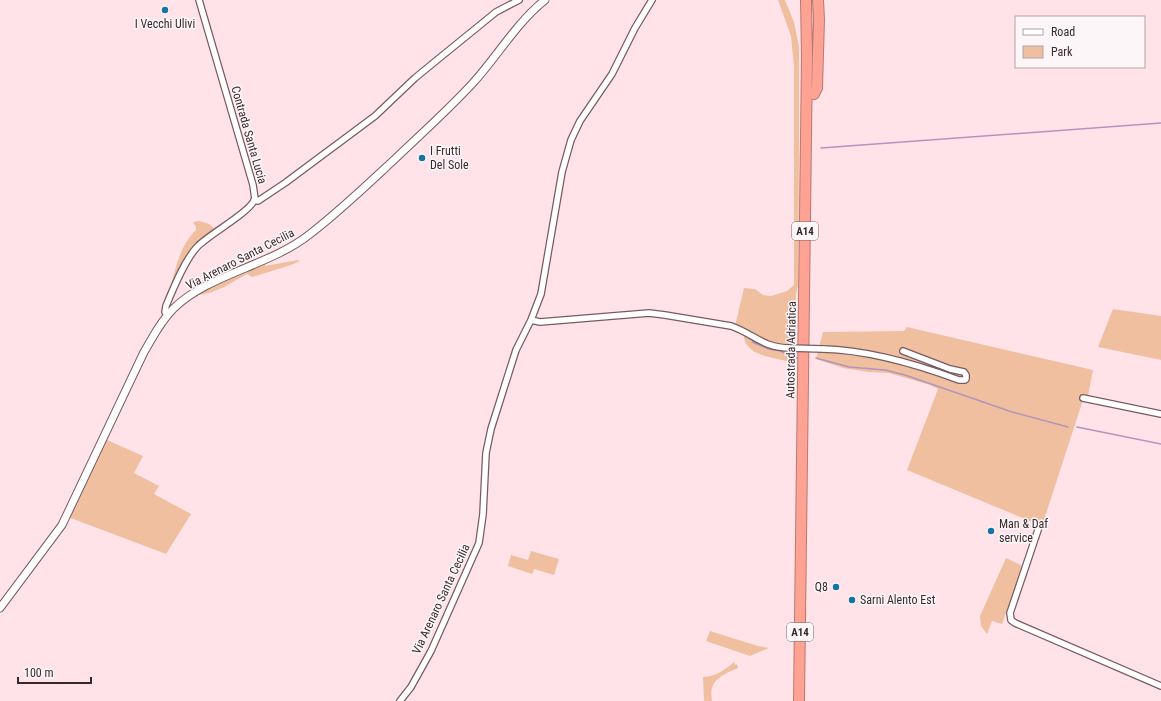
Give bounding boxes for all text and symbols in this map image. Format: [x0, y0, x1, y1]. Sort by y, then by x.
marker: I Vecchi Ulivi [160, 5, 170, 15]
legend [1015, 16, 1145, 68]
place label: I Vecchi Ulivi [135, 17, 195, 31]
text: Road [1051, 25, 1075, 39]
text: Park [1051, 45, 1073, 59]
street label: Contrada Santa Lucia [228, 85, 270, 186]
place label: I Frutti Del Sole [430, 144, 469, 172]
marker: I Frutti Del Sole [417, 153, 427, 163]
road number: A14 [792, 222, 818, 240]
street label: Via Arenaro Santa Cecilia [183, 225, 297, 292]
street label: Autostrada Adriatica [783, 301, 799, 399]
place label: Man & Daf service [999, 517, 1048, 545]
marker: Man & Daf service [986, 526, 996, 536]
street label: Via Arenaro Santa Cecilia [409, 542, 473, 656]
place label: Q8 [815, 580, 828, 594]
marker: Q8 [831, 582, 841, 592]
place label: Sarni Alento Est [860, 593, 936, 607]
marker: Sarni Alento Est [847, 595, 857, 605]
road number: A14 [787, 623, 813, 641]
scale bar [18, 659, 91, 685]
text: 100 m [24, 666, 54, 680]

